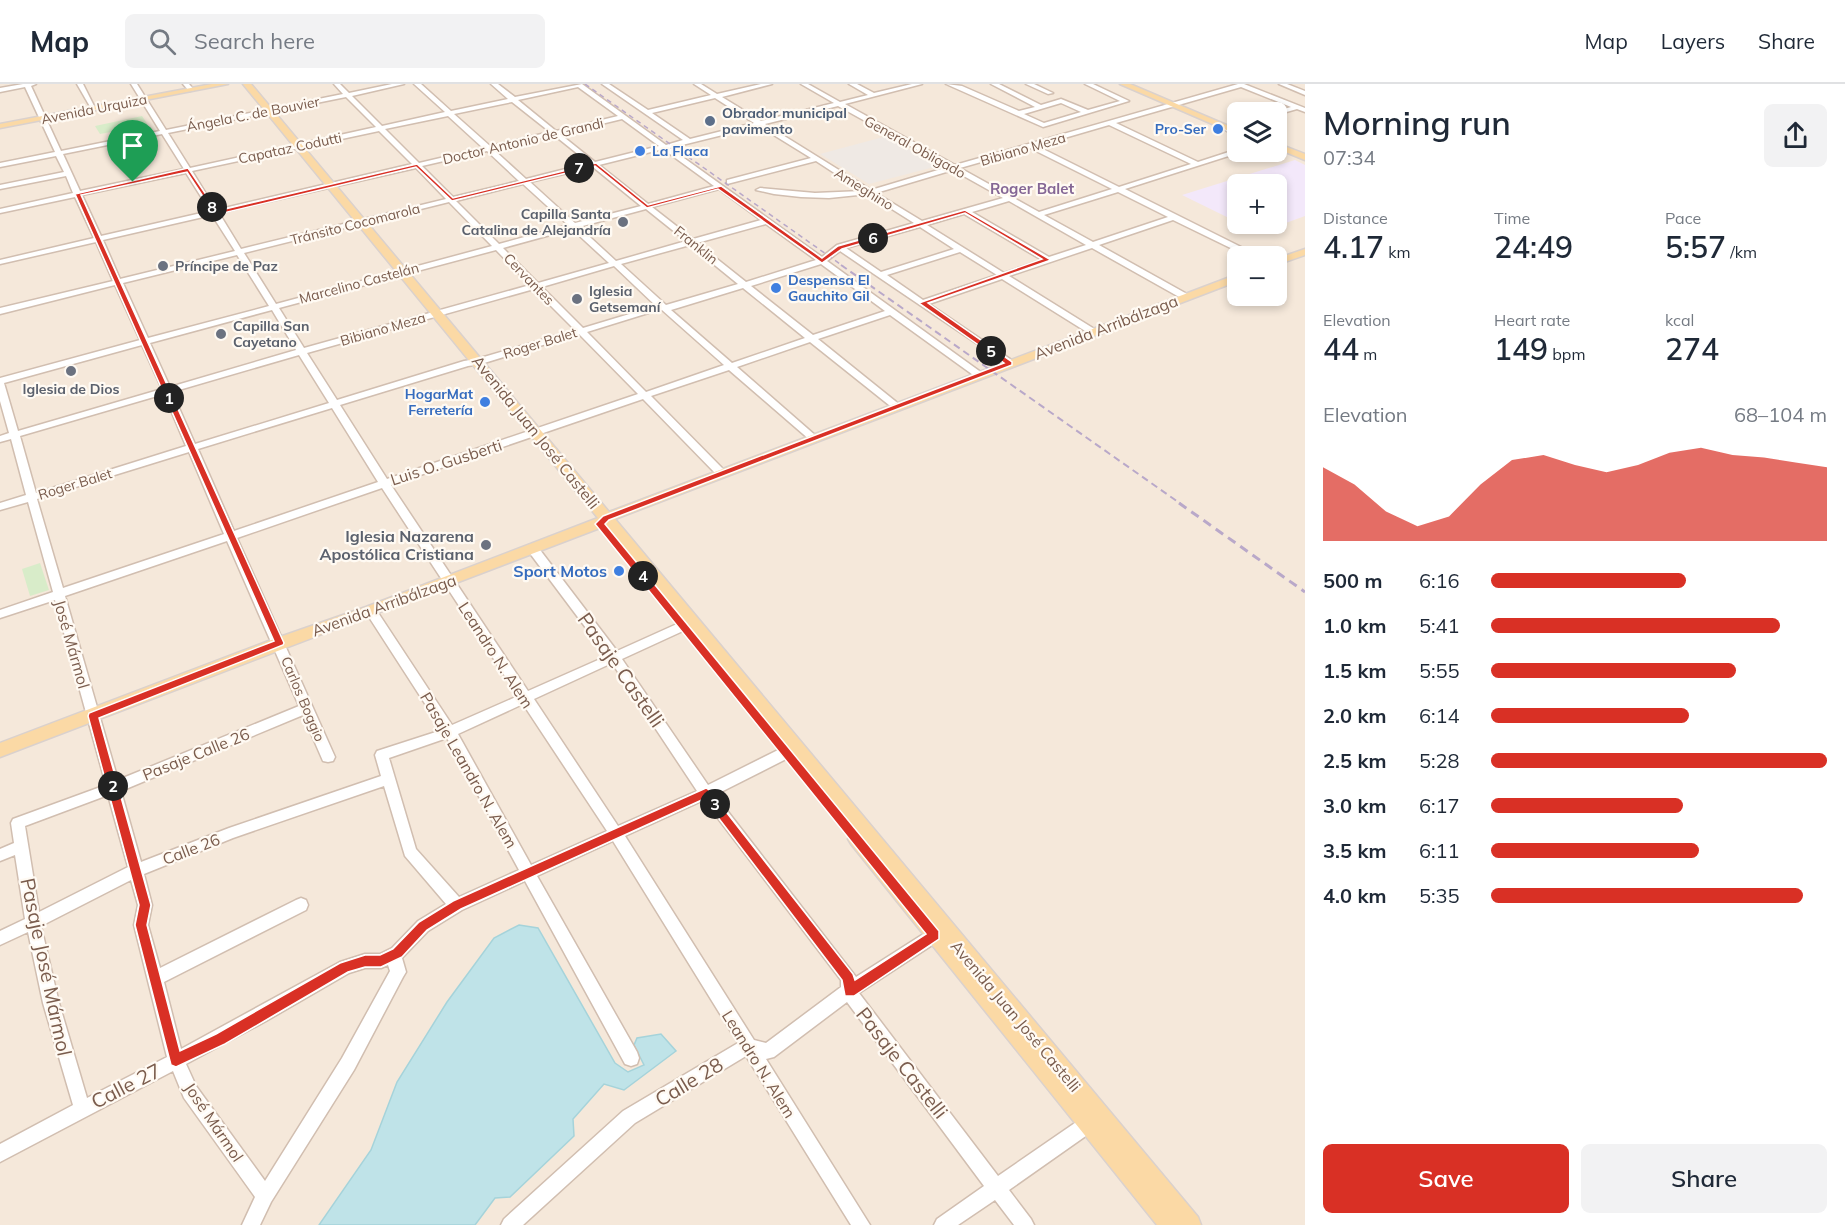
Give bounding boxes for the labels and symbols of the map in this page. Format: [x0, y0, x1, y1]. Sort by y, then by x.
street label: Avenida Urquiza [40, 90, 148, 128]
street label: Ángela C. de Bouvier [185, 92, 322, 136]
place label: Obrador municipal pavimento [722, 104, 847, 138]
street label: General Obligado [861, 112, 969, 182]
street label: Doctor Antonio de Grandi [441, 114, 605, 168]
marker: Obrador municipal pavimento [703, 114, 717, 128]
pin [107, 120, 158, 182]
place label: Pro-Ser [1155, 120, 1206, 138]
marker: Pro-Ser [1211, 122, 1225, 136]
street label: Capataz Codutti [237, 128, 343, 168]
street label: Bibiano Meza [978, 128, 1068, 170]
place label: La Flaca [652, 142, 708, 160]
marker: La Flaca [633, 144, 647, 158]
pin: 7 [564, 153, 594, 183]
street label: Ameghino [831, 164, 897, 214]
district label: Roger Balet [990, 179, 1074, 198]
pin: 8 [197, 192, 227, 222]
street label: Tránsito Cocomarola [288, 199, 422, 249]
place label: Capilla Santa Catalina de Alejandría [461, 205, 611, 239]
marker: Capilla Santa Catalina de Alejandría [616, 215, 630, 229]
street label: Franklin [670, 222, 722, 268]
pin: 6 [858, 223, 888, 253]
street label: Cervantes [500, 249, 558, 309]
place label: Príncipe de Paz [175, 257, 278, 275]
street label: Marcelino Castelán [297, 258, 421, 308]
marker: Príncipe de Paz [156, 259, 170, 273]
place label: Despensa El Gauchito Gil [788, 271, 870, 305]
marker: Despensa El Gauchito Gil [769, 281, 783, 295]
place label: Iglesia Getsemaní [589, 282, 662, 316]
street label: Avenida Arribálzaga [1031, 290, 1181, 364]
marker: Iglesia Getsemaní [570, 292, 584, 306]
street label: Bibiano Meza [338, 308, 428, 350]
place label: Capilla San Cayetano [233, 317, 309, 351]
street label: Roger Balet [501, 323, 579, 363]
marker: Capilla San Cayetano [214, 327, 228, 341]
pin: 5 [976, 336, 1006, 366]
street label: Avenida Juan José Castelli [468, 351, 604, 513]
marker: Iglesia de Dios [64, 364, 78, 378]
place label: Iglesia de Dios [22, 380, 120, 398]
pin: 1 [154, 383, 184, 413]
place label: HogarMat Ferretería [405, 385, 474, 419]
marker: HogarMat Ferretería [478, 395, 492, 409]
street label: Luis O. Gusberti [388, 435, 504, 489]
street label: Roger Balet [36, 464, 114, 504]
place label: Iglesia Nazarena Apostólica Cristiana [319, 526, 474, 564]
marker: Iglesia Nazarena Apostólica Cristiana [479, 538, 493, 552]
place label: Sport Motos [513, 561, 607, 581]
pin: 4 [628, 561, 658, 591]
marker: Sport Motos [612, 564, 626, 578]
street label: Avenida Arribálzaga [309, 570, 459, 640]
street label: José Mármol [50, 597, 94, 691]
street label: Leandro N. Alem [454, 598, 538, 712]
street label: Pasaje Castelli [573, 607, 670, 732]
street label: Carlos Boggio [277, 654, 329, 744]
street label: Pasaje Leandro N. Alem [416, 688, 522, 852]
street label: Pasaje Calle 26 [139, 723, 253, 785]
pin: 2 [98, 771, 128, 801]
pin: 3 [700, 789, 730, 819]
street label: Calle 26 [159, 829, 223, 869]
street label: Pasaje José Mármol [15, 876, 78, 1058]
street label: Avenida Juan José Castelli [947, 936, 1085, 1096]
street label: Pasaje Castelli [851, 1002, 954, 1123]
street label: Leandro N. Alem [718, 1007, 800, 1121]
street label: Calle 28 [650, 1052, 727, 1112]
street label: Calle 27 [87, 1057, 165, 1114]
street label: José Mármol [180, 1079, 248, 1165]

